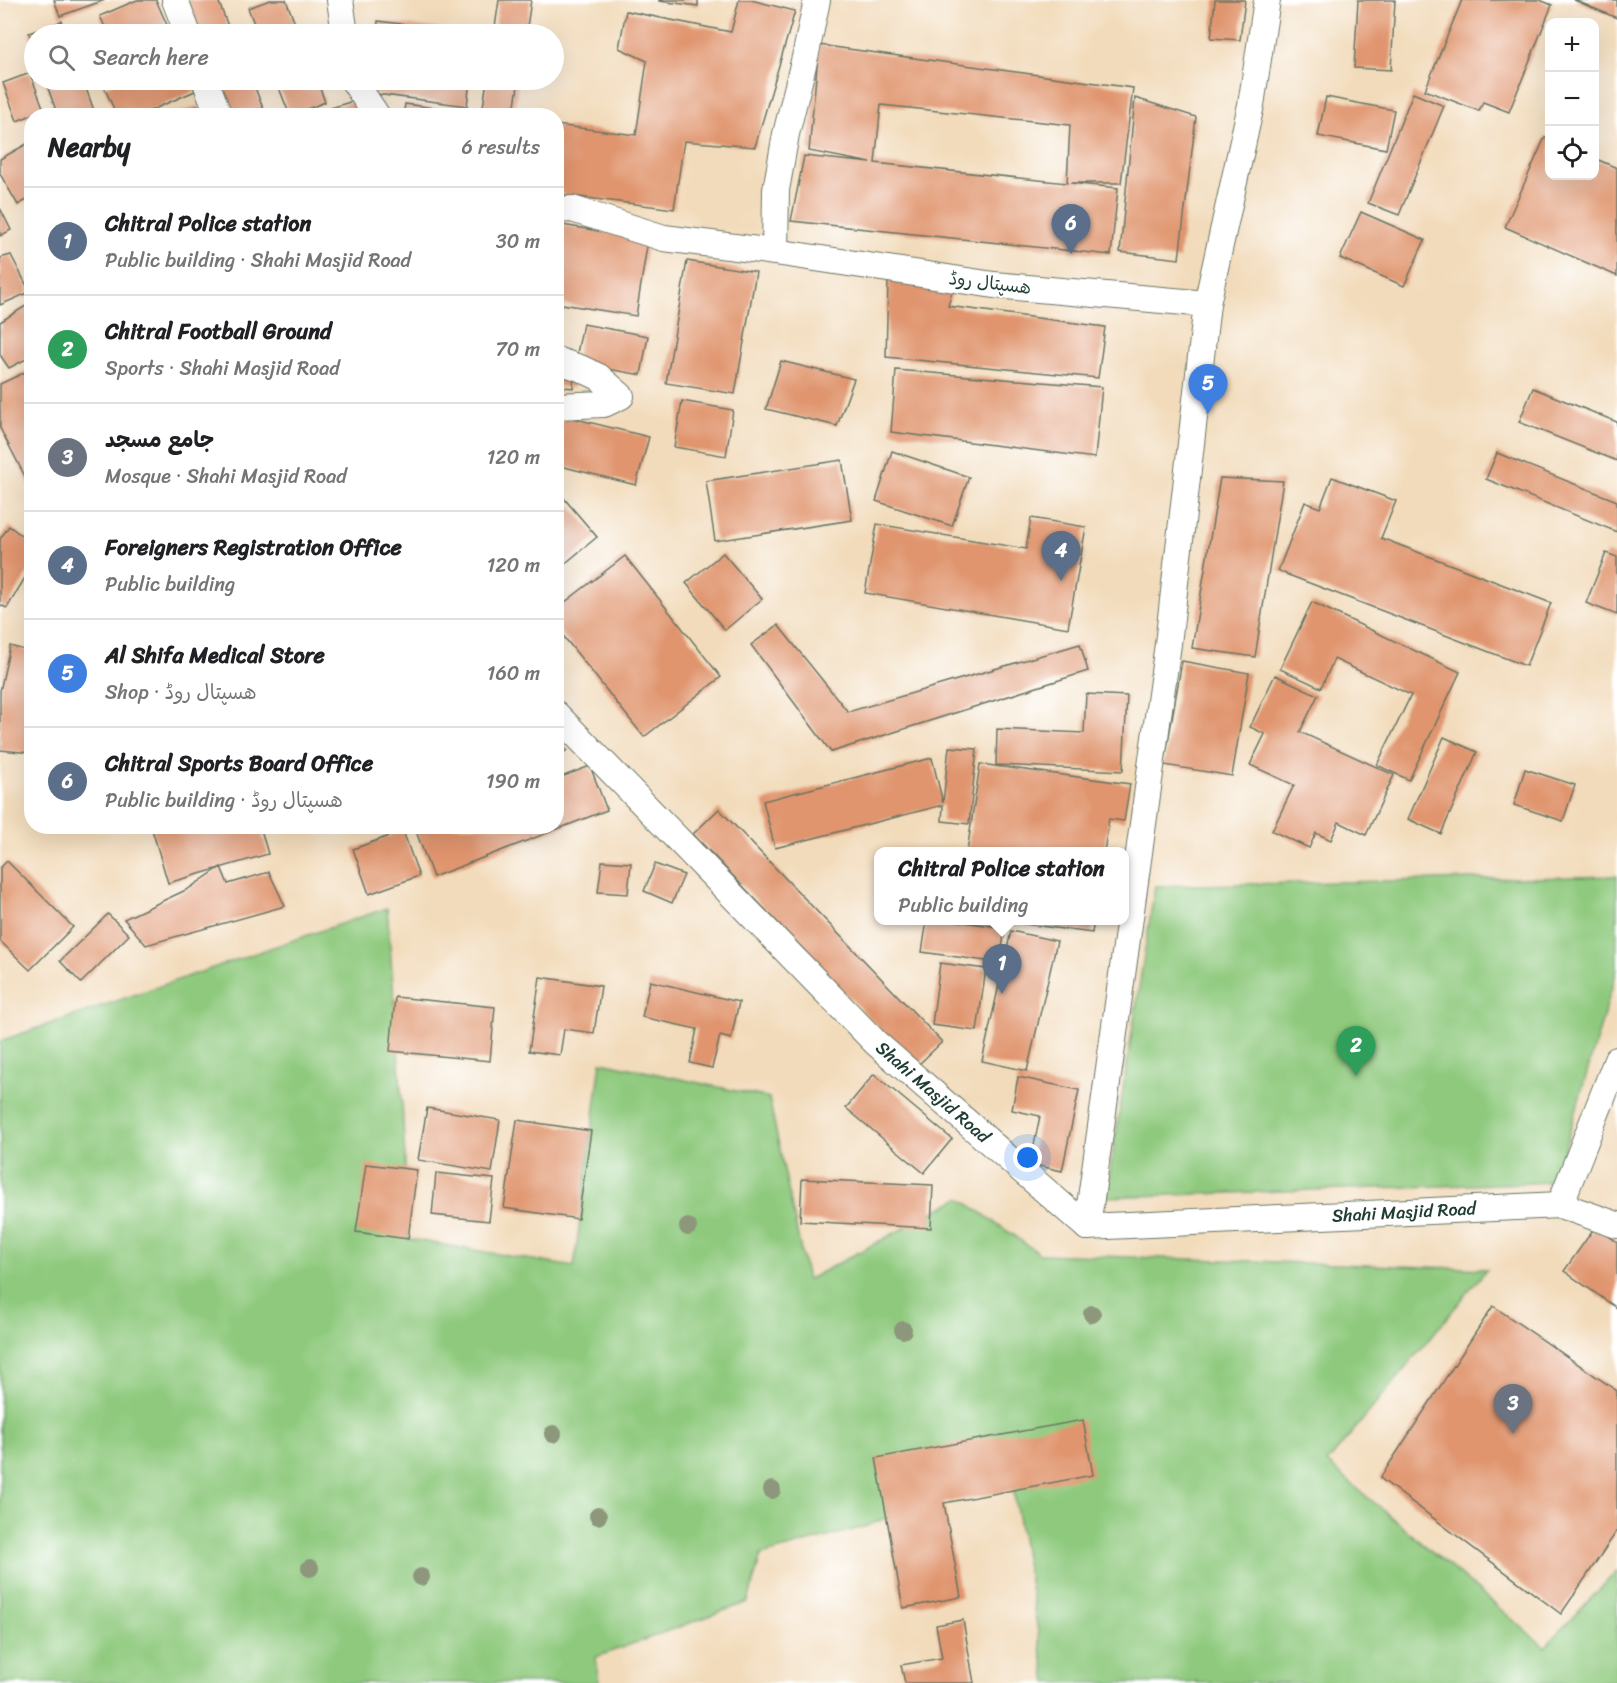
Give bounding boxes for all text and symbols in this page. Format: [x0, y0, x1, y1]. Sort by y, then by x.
map controls [1545, 18, 1599, 180]
button: + [1545, 18, 1599, 72]
search box [24, 24, 564, 90]
text: Search here [93, 38, 209, 77]
icon: search [45, 41, 78, 74]
button: − [1545, 72, 1599, 126]
text: Nearby [48, 124, 130, 170]
button: locate [1545, 126, 1599, 180]
text: 6 results [461, 130, 540, 165]
text: Chitral Police station [105, 204, 311, 243]
pin: 6 [1052, 204, 1090, 254]
text: 1 [63, 224, 72, 259]
text: 30 m [496, 224, 540, 259]
text: Public building · Shahi Masjid Road [105, 243, 411, 278]
street label: ھسپتال روڈ [947, 262, 1033, 304]
text: Chitral Football Ground [105, 312, 332, 351]
text: 2 [62, 332, 73, 367]
text: 70 m [495, 332, 540, 367]
text: Sports · Shahi Masjid Road [105, 351, 340, 386]
pin: 5 [1188, 364, 1228, 414]
text: جامع مسجد [105, 420, 214, 459]
text: 3 [62, 440, 73, 475]
text: 120 m [487, 440, 540, 475]
text: Mosque · Shahi Masjid Road [105, 459, 347, 494]
text: Foreigners Registration Office [105, 528, 402, 567]
pin: 4 [1042, 532, 1080, 581]
text: 4 [61, 548, 74, 583]
text: 120 m [487, 548, 540, 583]
text: Public building [105, 567, 235, 602]
text: Al Shifa Medical Store [105, 636, 325, 675]
text: 5 [61, 656, 74, 691]
text: 160 m [487, 656, 540, 691]
text: Shop · ھسپتال روڈ [105, 675, 257, 710]
text: Chitral Sports Board Office [105, 744, 373, 783]
text: 6 [62, 764, 73, 799]
text: 190 m [486, 764, 540, 799]
text: Public building · ھسپتال روڈ [105, 783, 343, 818]
popup [874, 847, 1129, 925]
text: Chitral Police station [898, 849, 1105, 888]
text: Public building [898, 888, 1028, 923]
pin: 1 [982, 944, 1022, 994]
pin: 2 [1336, 1026, 1376, 1076]
street label: Shahi Masjid Road [868, 1033, 999, 1152]
your location [1013, 1143, 1042, 1172]
street label: Shahi Masjid Road [1331, 1192, 1478, 1232]
pin: 3 [1494, 1384, 1532, 1434]

